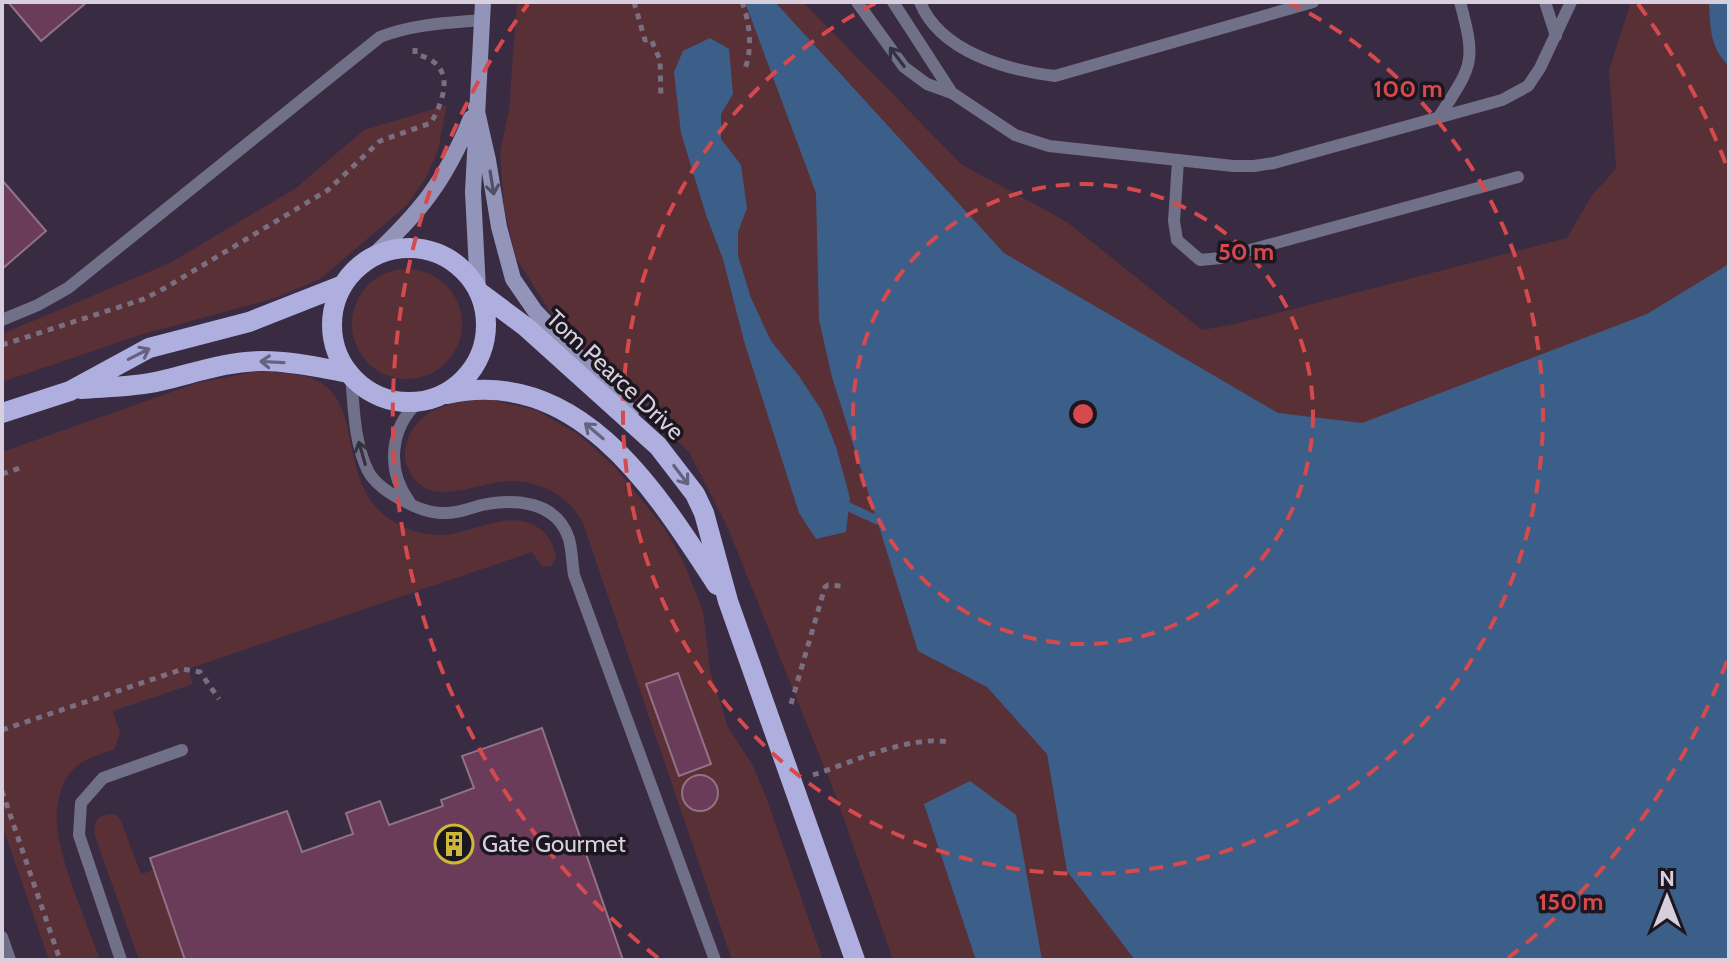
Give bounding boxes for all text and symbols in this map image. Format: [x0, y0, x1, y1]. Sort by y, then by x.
one-way arrow [889, 47, 906, 68]
text: 100 m [1373, 74, 1443, 103]
one-way arrow [485, 170, 500, 195]
text: 50 m [1218, 237, 1274, 266]
street label: Tom Pearce Drive [541, 304, 690, 446]
one-way arrow [126, 346, 150, 361]
one-way arrow [259, 354, 286, 369]
centre of rings [1069, 400, 1097, 428]
one-way arrow [584, 422, 604, 440]
one-way arrow [354, 440, 369, 466]
one-way arrow [672, 464, 689, 485]
building icon: Gate Gourmet [433, 823, 475, 865]
place label: Gate Gourmet [482, 829, 626, 858]
north arrow [1627, 858, 1707, 938]
text: N [1659, 865, 1675, 892]
text: 150 m [1539, 887, 1603, 916]

